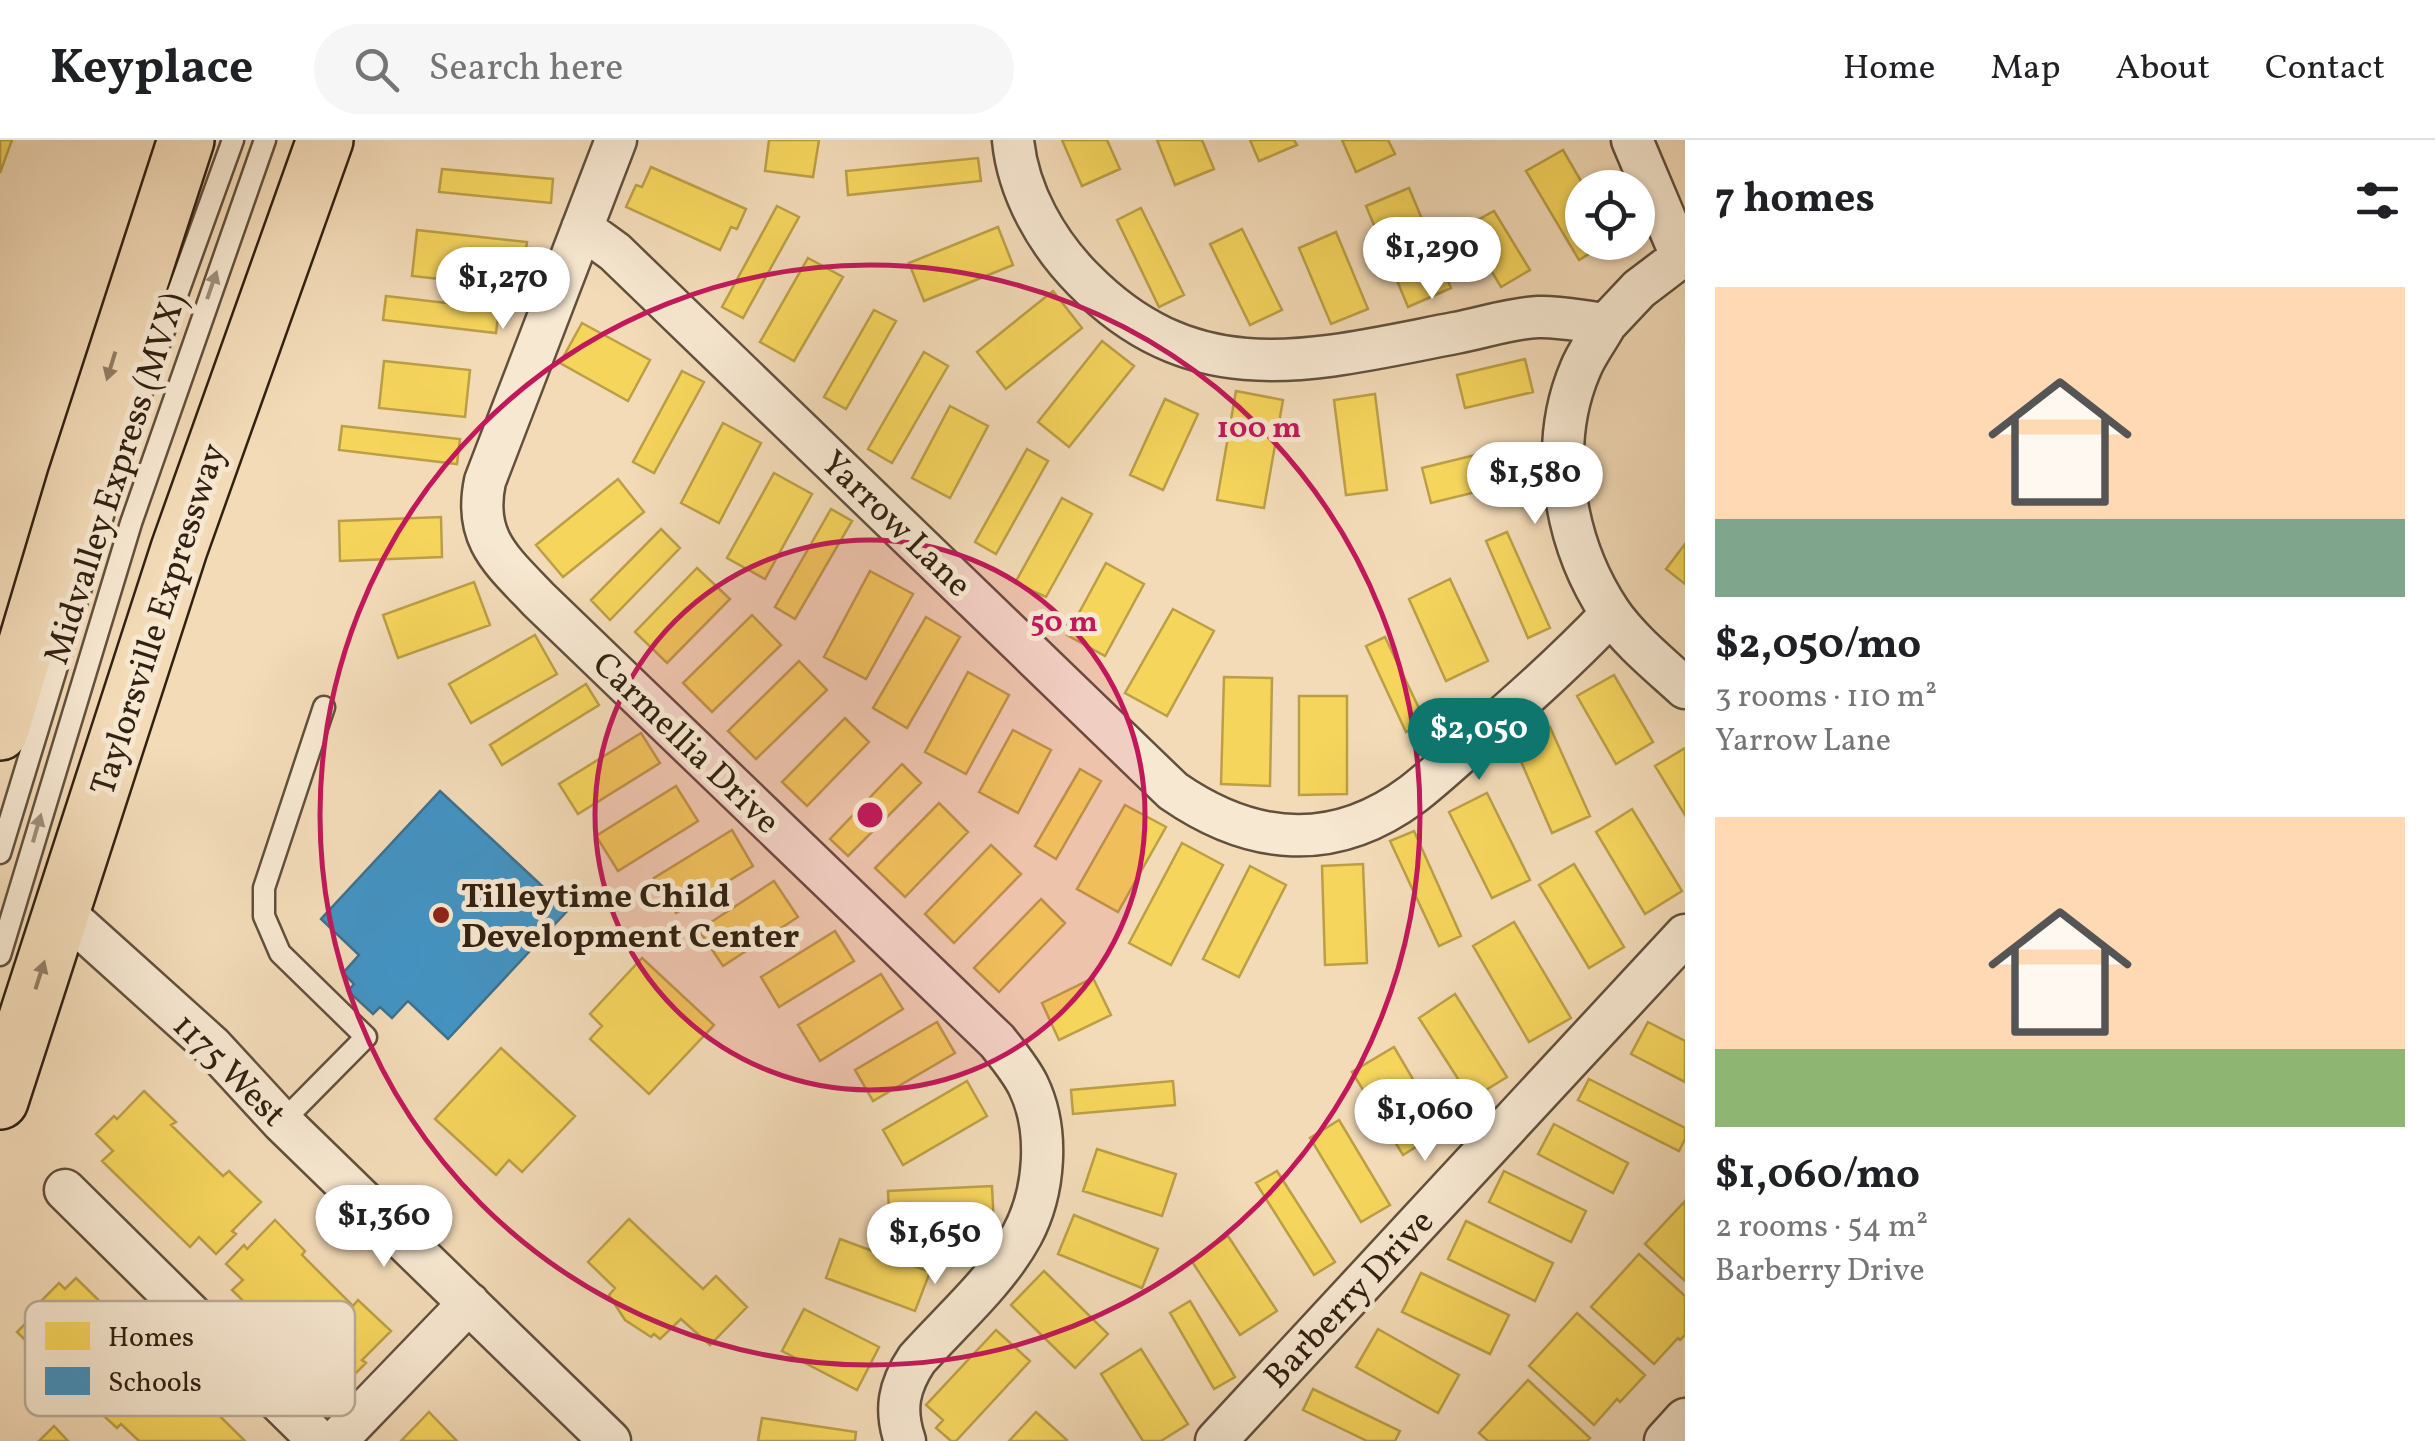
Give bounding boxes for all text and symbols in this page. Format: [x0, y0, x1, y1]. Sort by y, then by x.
search box [314, 24, 1014, 114]
text: Keyplace [50, 36, 254, 103]
icon: search [349, 42, 404, 97]
text: Search here [429, 43, 623, 96]
text: Home [1843, 45, 1935, 93]
text: Map [1990, 45, 2061, 93]
text: About [2116, 45, 2210, 93]
text: Contact [2265, 45, 2385, 93]
map controls [1565, 170, 1655, 260]
button: locate [1565, 170, 1655, 260]
text: 7 homes [1715, 171, 1875, 230]
icon: filters [2350, 173, 2405, 228]
pin: $1,290 [1351, 217, 1513, 302]
text: $1,290 [1385, 227, 1479, 271]
pin: $1,270 [422, 247, 584, 332]
text: $1,270 [458, 257, 548, 301]
one-way arrow [205, 270, 220, 300]
street label: Midvalley Express (MVX) [34, 287, 200, 671]
one-way arrow [103, 351, 118, 381]
icon: home [1970, 352, 2150, 532]
text: 100 m [1217, 408, 1301, 450]
street label: Taylorsville Expressway [80, 438, 239, 802]
street label: Yarrow Lane [809, 441, 981, 609]
pin: $1,580 [1454, 442, 1616, 527]
text: $1,580 [1489, 452, 1581, 496]
text: 50 m [1030, 602, 1098, 644]
text: $2,050/mo [1715, 617, 1921, 676]
street label: Carmellia Drive [581, 642, 789, 846]
text: 3 rooms · 110 m² [1715, 676, 1937, 720]
pin: $2,050 [1398, 698, 1560, 783]
text: $2,050 [1430, 708, 1528, 752]
text: Yarrow Lane [1715, 720, 1891, 764]
centre of rings [852, 797, 888, 833]
one-way arrow [30, 812, 46, 843]
place label: Tilleytime Child Development Center [461, 874, 799, 962]
icon: home [1970, 882, 2150, 1062]
marker: Tilleytime Child Development Center [430, 904, 452, 926]
one-way arrow [34, 959, 49, 989]
street label: 1175 West [160, 1004, 295, 1139]
pin: $1,060 [1344, 1079, 1506, 1164]
text: $1,060 [1376, 1089, 1474, 1133]
text: $1,060/mo [1715, 1147, 1920, 1206]
pin: $1,360 [303, 1185, 465, 1270]
text: $1,360 [338, 1195, 430, 1239]
street label: Barberry Drive [1254, 1200, 1446, 1400]
pin: $1,650 [854, 1202, 1016, 1287]
text: 2 rooms · 54 m² [1715, 1206, 1928, 1250]
text: $1,650 [889, 1212, 981, 1256]
text: Barberry Drive [1715, 1250, 1925, 1294]
legend [25, 1301, 355, 1416]
text: Homes [108, 1319, 194, 1358]
text: Schools [108, 1364, 202, 1403]

